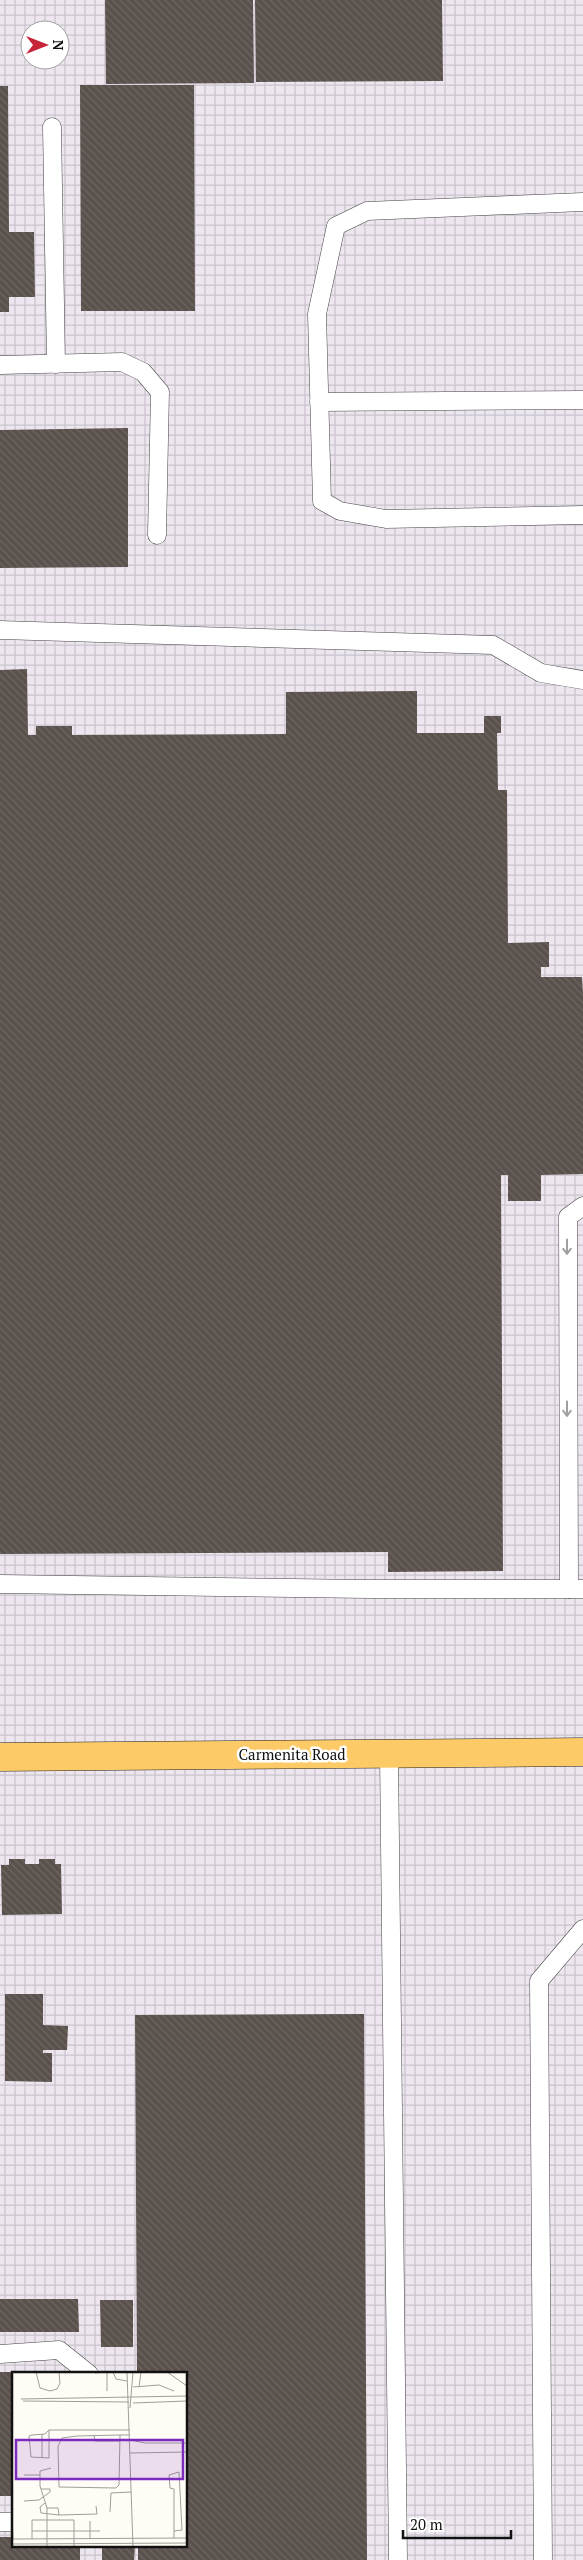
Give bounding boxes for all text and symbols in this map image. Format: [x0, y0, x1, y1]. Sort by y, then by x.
north arrow [20, 20, 70, 70]
text: N [49, 40, 68, 51]
one-way arrow [562, 1238, 572, 1255]
one-way arrow [562, 1401, 572, 1417]
street label: Carmenita Road [238, 1744, 346, 1764]
inset map [12, 2372, 188, 2548]
scale bar [403, 2508, 510, 2540]
text: 20 m [410, 2514, 443, 2534]

